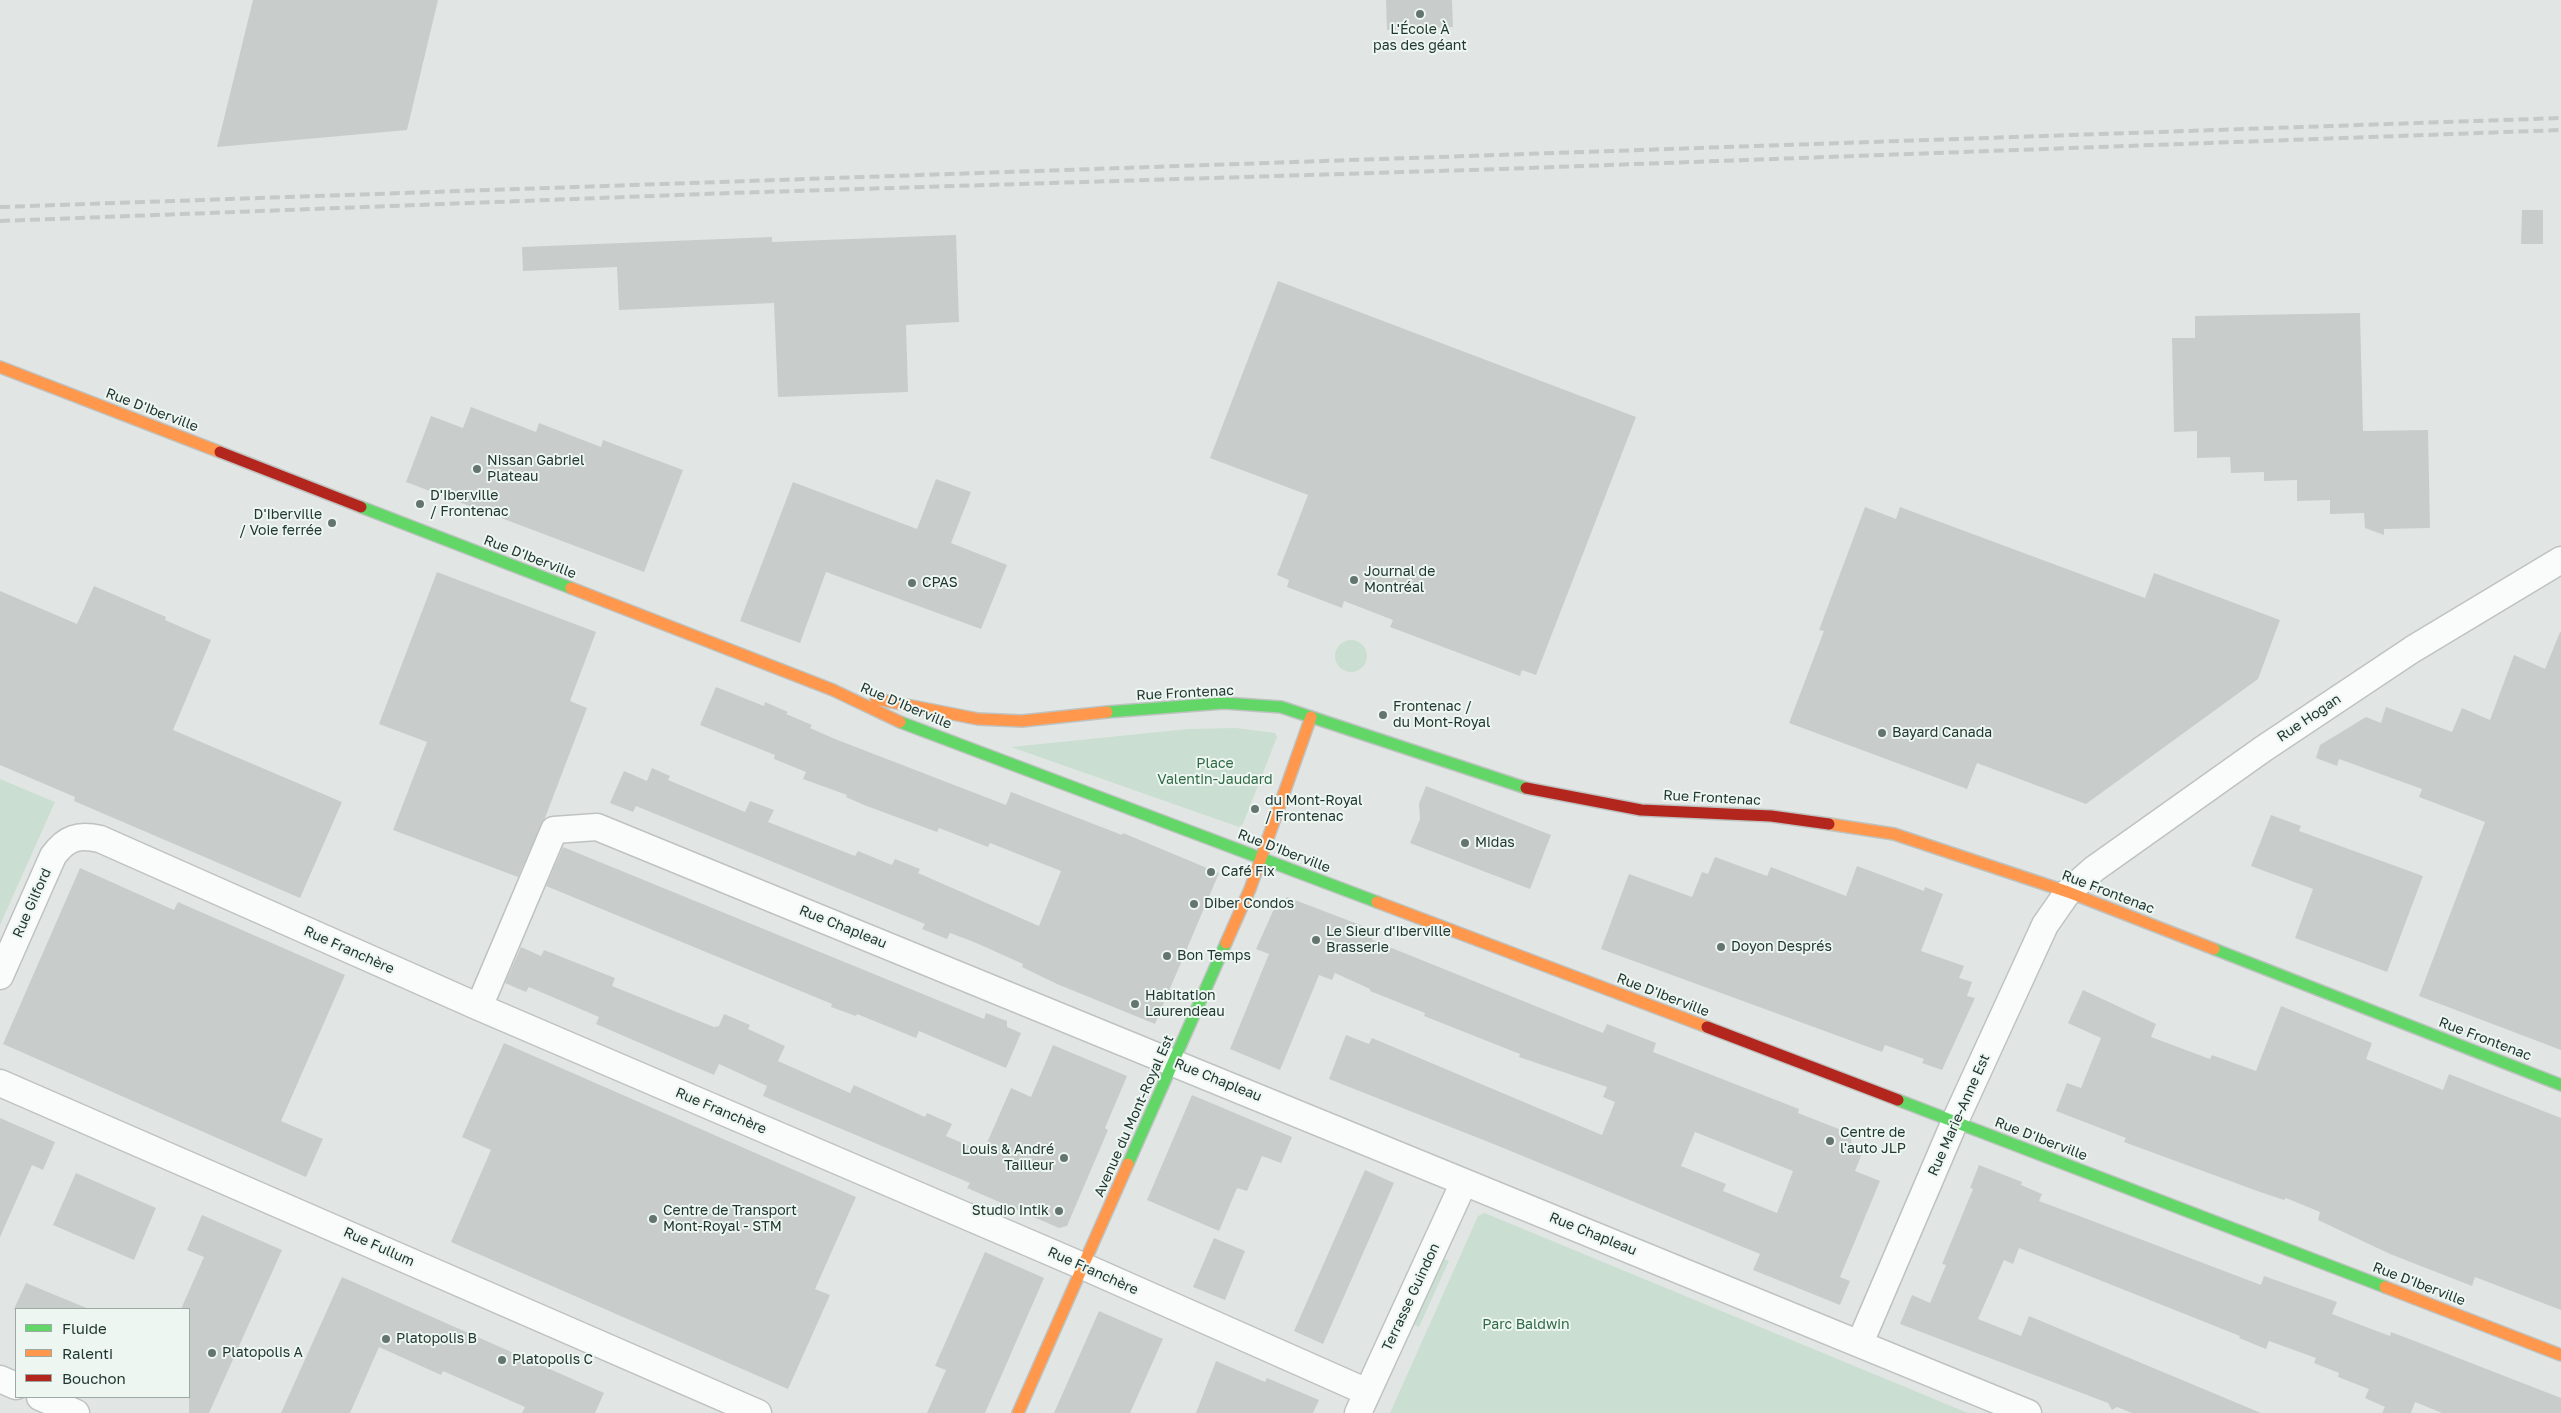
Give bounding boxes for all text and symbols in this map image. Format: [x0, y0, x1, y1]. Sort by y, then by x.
marker: L'École À pas des géant [1414, 8, 1426, 20]
place label: L'École À pas des géant [1373, 22, 1467, 54]
street label: Rue D'Iberville [103, 385, 201, 435]
place label: Nissan Gabriel Plateau [487, 453, 584, 486]
marker: Nissan Gabriel Plateau [471, 463, 483, 475]
place label: D'Iberville / Frontenac [430, 488, 509, 520]
marker: D'Iberville / Frontenac [414, 498, 426, 510]
place label: D'Iberville / Voie ferrée [239, 507, 322, 540]
marker: D'Iberville / Voie ferrée [326, 517, 338, 529]
street label: Rue D'Iberville [481, 532, 579, 582]
place label: Journal de Montréal [1364, 564, 1435, 596]
marker: Journal de Montréal [1348, 574, 1360, 586]
place label: CPAS [922, 575, 958, 591]
marker: CPAS [906, 577, 918, 589]
street label: Rue D'Iberville [858, 679, 954, 733]
street label: Rue Frontenac [1136, 682, 1234, 704]
street label: Rue Hogan [2274, 690, 2344, 746]
place label: Frontenac / du Mont-Royal [1393, 699, 1490, 732]
marker: Frontenac / du Mont-Royal [1377, 709, 1389, 721]
place label: Bayard Canada [1892, 725, 1992, 741]
marker: Bayard Canada [1876, 727, 1888, 739]
park label: Place Valentin-Jaudard [1157, 756, 1273, 789]
street label: Rue Frontenac [1663, 787, 1761, 809]
place label: du Mont-Royal / Frontenac [1265, 793, 1362, 826]
marker: du Mont-Royal / Frontenac [1249, 803, 1261, 815]
street label: Rue D'Iberville [1235, 826, 1333, 876]
place label: Midas [1475, 835, 1515, 851]
marker: Midas [1459, 837, 1471, 849]
place label: Café Fix [1221, 864, 1275, 880]
street label: Rue Gilford [9, 866, 55, 940]
marker: Café Fix [1205, 866, 1217, 878]
street label: Rue Frontenac [2059, 867, 2157, 917]
place label: Diber Condos [1204, 896, 1294, 912]
marker: Diber Condos [1188, 898, 1200, 910]
street label: Rue Chapleau [797, 902, 889, 952]
street label: Rue Franchère [301, 923, 397, 977]
place label: Le Sieur d'Iberville Brasserie [1326, 924, 1451, 956]
marker: Le Sieur d'Iberville Brasserie [1310, 934, 1322, 946]
place label: Doyon Després [1731, 939, 1832, 955]
marker: Doyon Després [1715, 941, 1727, 953]
place label: Bon Temps [1177, 948, 1251, 964]
marker: Bon Temps [1161, 950, 1173, 962]
street label: Rue D'Iberville [1614, 970, 1712, 1020]
place label: Habitation Laurendeau [1145, 988, 1225, 1020]
marker: Habitation Laurendeau [1129, 998, 1141, 1010]
street label: Rue Frontenac [2436, 1014, 2534, 1064]
street label: Avenue du Mont-Royal Est [1091, 1032, 1177, 1200]
street label: Rue Marie-Anne Est [1925, 1051, 1993, 1179]
street label: Rue Chapleau [1172, 1055, 1264, 1105]
street label: Rue Franchère [673, 1084, 769, 1138]
street label: Rue D'Iberville [1992, 1114, 2090, 1164]
place label: Centre de l'auto JLP [1840, 1125, 1906, 1158]
marker: Centre de l'auto JLP [1824, 1135, 1836, 1147]
place label: Louis & André Tailleur [962, 1142, 1054, 1174]
marker: Louis & André Tailleur [1058, 1152, 1070, 1164]
place label: Centre de Transport Mont-Royal - STM [663, 1203, 797, 1236]
place label: Studio Intik [972, 1203, 1049, 1219]
marker: Studio Intik [1053, 1205, 1065, 1217]
street label: Rue Chapleau [1547, 1209, 1639, 1259]
marker: Centre de Transport Mont-Royal - STM [647, 1213, 659, 1225]
street label: Rue Fullum [341, 1224, 417, 1270]
street label: Terrasse Guindon [1379, 1240, 1443, 1354]
street label: Rue Franchère [1045, 1244, 1141, 1298]
street label: Rue D'Iberville [2370, 1259, 2468, 1309]
legend [15, 1308, 190, 1398]
park label: Parc Baldwin [1482, 1317, 1570, 1333]
text: Fluide [62, 1319, 107, 1337]
place label: Platopolis B [396, 1331, 477, 1347]
marker: Platopolis B [380, 1333, 392, 1345]
text: Ralenti [62, 1344, 113, 1362]
place label: Platopolis A [222, 1345, 303, 1361]
marker: Platopolis A [206, 1347, 218, 1359]
place label: Platopolis C [512, 1352, 593, 1368]
marker: Platopolis C [496, 1354, 508, 1366]
text: Bouchon [62, 1369, 126, 1387]

